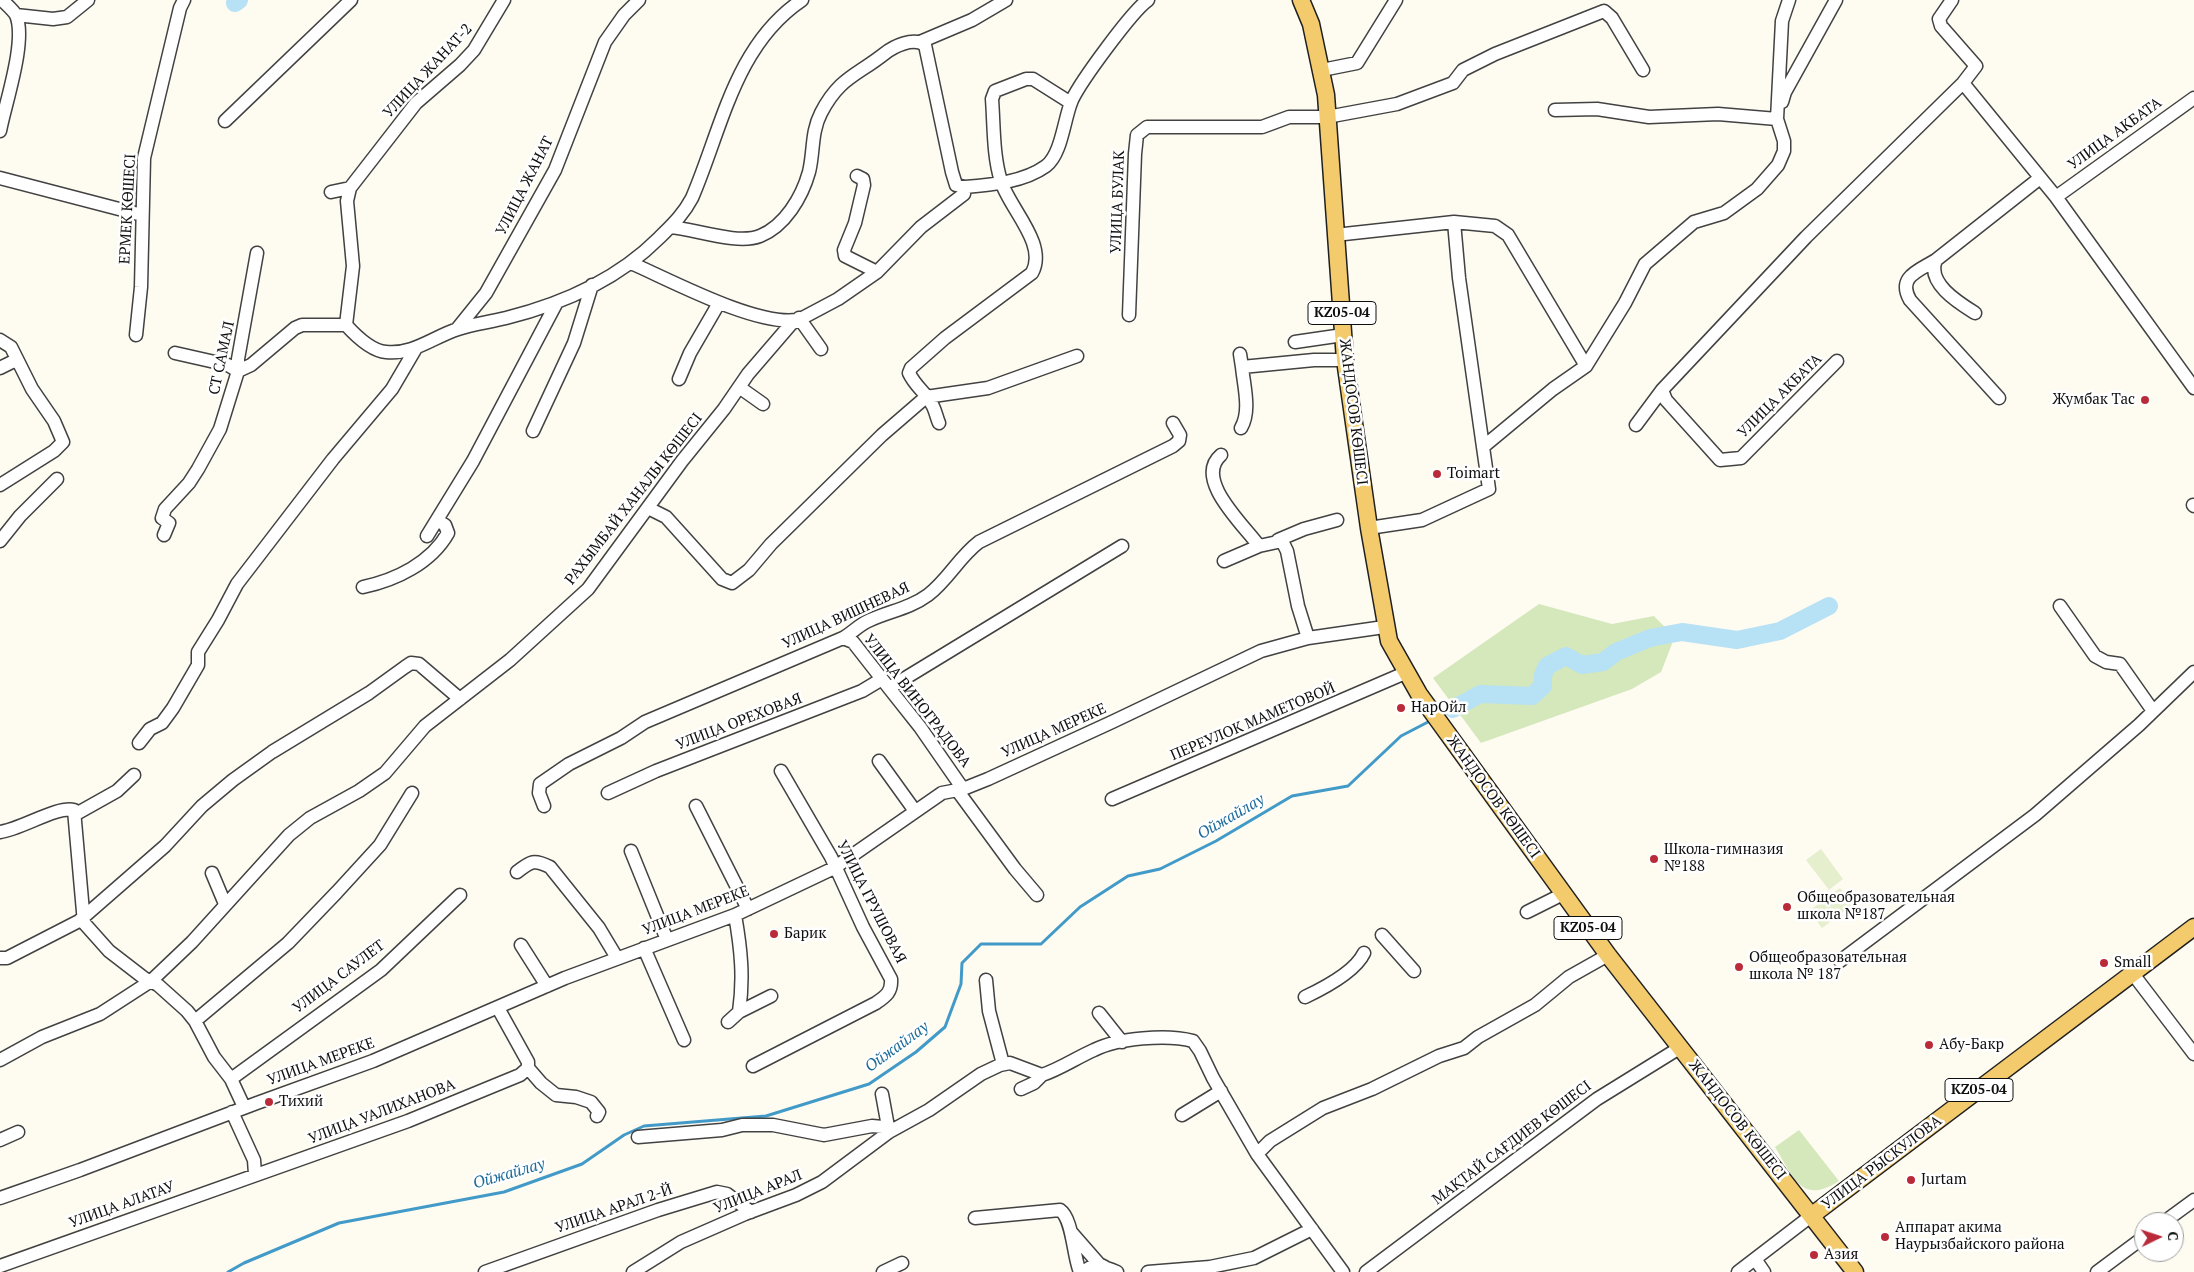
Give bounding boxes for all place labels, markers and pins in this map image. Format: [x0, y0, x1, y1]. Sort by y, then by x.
place label: Жумбак Тас [2052, 391, 2135, 409]
marker: Жумбак Тас [2139, 394, 2151, 406]
place label: Toimart [1447, 465, 1500, 483]
marker: Toimart [1431, 468, 1443, 480]
place label: НарОйл [1411, 699, 1466, 717]
marker: НарОйл [1395, 702, 1407, 714]
place label: Школа-гимназия №188 [1664, 841, 1784, 876]
marker: Школа-гимназия №188 [1648, 853, 1660, 865]
place label: Общеобразовательная школа №187 [1797, 889, 1955, 924]
marker: Общеобразовательная школа №187 [1781, 901, 1793, 913]
place label: Барик [784, 925, 826, 943]
marker: Барик [768, 928, 780, 940]
place label: Общеобразовательная школа № 187 [1749, 949, 1907, 984]
place label: Small [2114, 954, 2152, 972]
marker: Small [2098, 957, 2110, 969]
marker: Общеобразовательная школа № 187 [1733, 961, 1745, 973]
place label: Абу-Бакр [1939, 1036, 2004, 1054]
marker: Абу-Бакр [1923, 1039, 1935, 1051]
place label: Тихий [279, 1093, 323, 1111]
marker: Тихий [263, 1096, 275, 1108]
place label: Jurtam [1921, 1171, 1967, 1189]
marker: Jurtam [1905, 1174, 1917, 1186]
place label: Аппарат акима Наурызбайского района [1895, 1219, 2065, 1254]
marker: Аппарат акима Наурызбайского района [1879, 1231, 1891, 1243]
place label: Азия [1824, 1246, 1858, 1264]
marker: Азия [1808, 1249, 1820, 1261]

